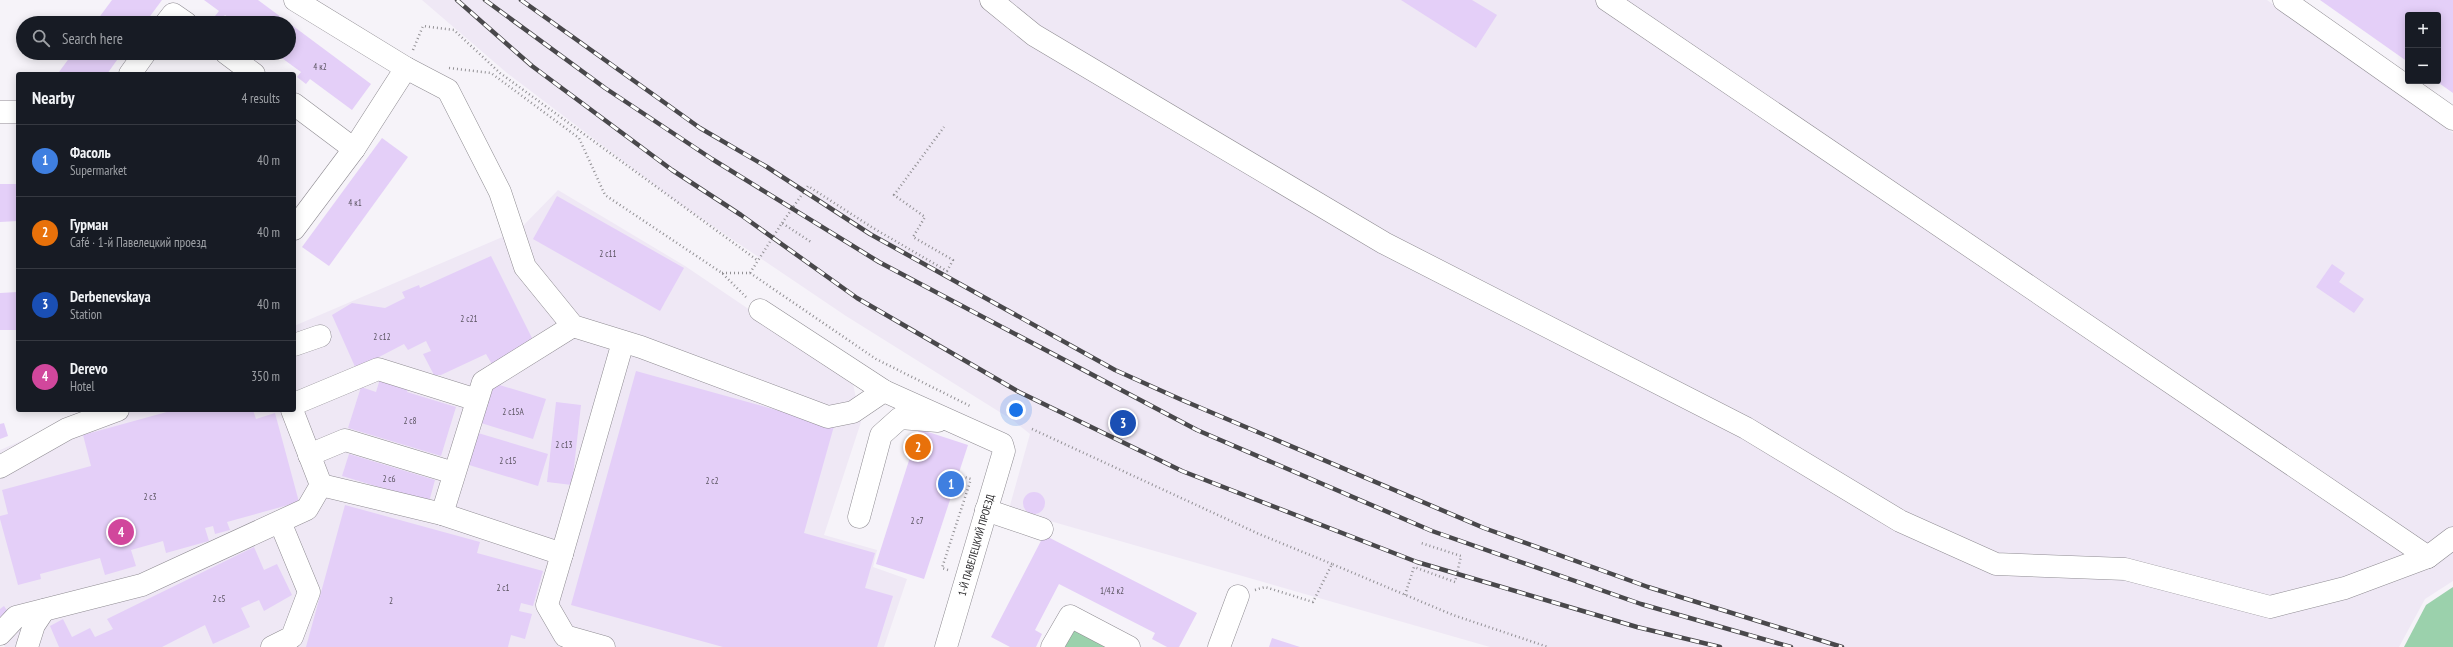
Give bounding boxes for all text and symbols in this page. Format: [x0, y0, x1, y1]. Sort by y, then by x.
map controls [2405, 12, 2441, 84]
button: + [2405, 12, 2441, 48]
search box [16, 16, 296, 60]
icon: search [30, 27, 52, 49]
text: Search here [62, 29, 123, 48]
button: − [2405, 48, 2441, 84]
house number: 4 к2 [313, 61, 327, 72]
text: Nearby [32, 87, 75, 109]
text: 4 results [241, 90, 280, 107]
text: Фасоль [70, 143, 111, 162]
text: 1 [42, 152, 48, 169]
text: 40 m [257, 152, 280, 169]
text: Supermarket [70, 162, 127, 179]
house number: 4 к1 [348, 197, 362, 208]
text: Гурман [70, 215, 108, 234]
text: 2 [42, 224, 48, 241]
text: 40 m [257, 224, 280, 241]
text: Café · 1-й Павелецкий проезд [70, 234, 207, 251]
house number: 2 с11 [599, 248, 617, 259]
text: Derbenevskaya [70, 287, 151, 306]
text: 3 [42, 296, 48, 313]
text: 40 m [257, 296, 280, 313]
text: Station [70, 306, 102, 323]
house number: 2 с21 [460, 313, 478, 324]
house number: 2 с12 [373, 331, 391, 342]
text: Derevo [70, 359, 108, 378]
text: 4 [42, 368, 48, 385]
text: 350 m [251, 368, 280, 385]
text: Hotel [70, 378, 94, 395]
your location [1006, 400, 1026, 420]
house number: 2 с15А [502, 406, 524, 417]
pin: 3 [1110, 408, 1136, 438]
house number: 2 с8 [403, 415, 417, 426]
pin: 2 [905, 432, 931, 462]
house number: 2 с13 [555, 439, 573, 450]
house number: 2 с15 [499, 455, 517, 466]
pin: 1 [938, 469, 964, 499]
house number: 2 с6 [382, 473, 396, 484]
house number: 2 с2 [705, 475, 719, 486]
house number: 2 с3 [143, 491, 157, 502]
street label: 1-Й ПАВЕЛЕЦКИЙ ПРОЕЗД [955, 492, 997, 598]
house number: 2 с7 [910, 515, 924, 526]
pin: 4 [108, 517, 134, 547]
house number: 2 с1 [496, 582, 510, 593]
house number: 1/42 к2 [1100, 585, 1124, 596]
house number: 2 с5 [212, 593, 226, 604]
house number: 2 [389, 595, 393, 606]

